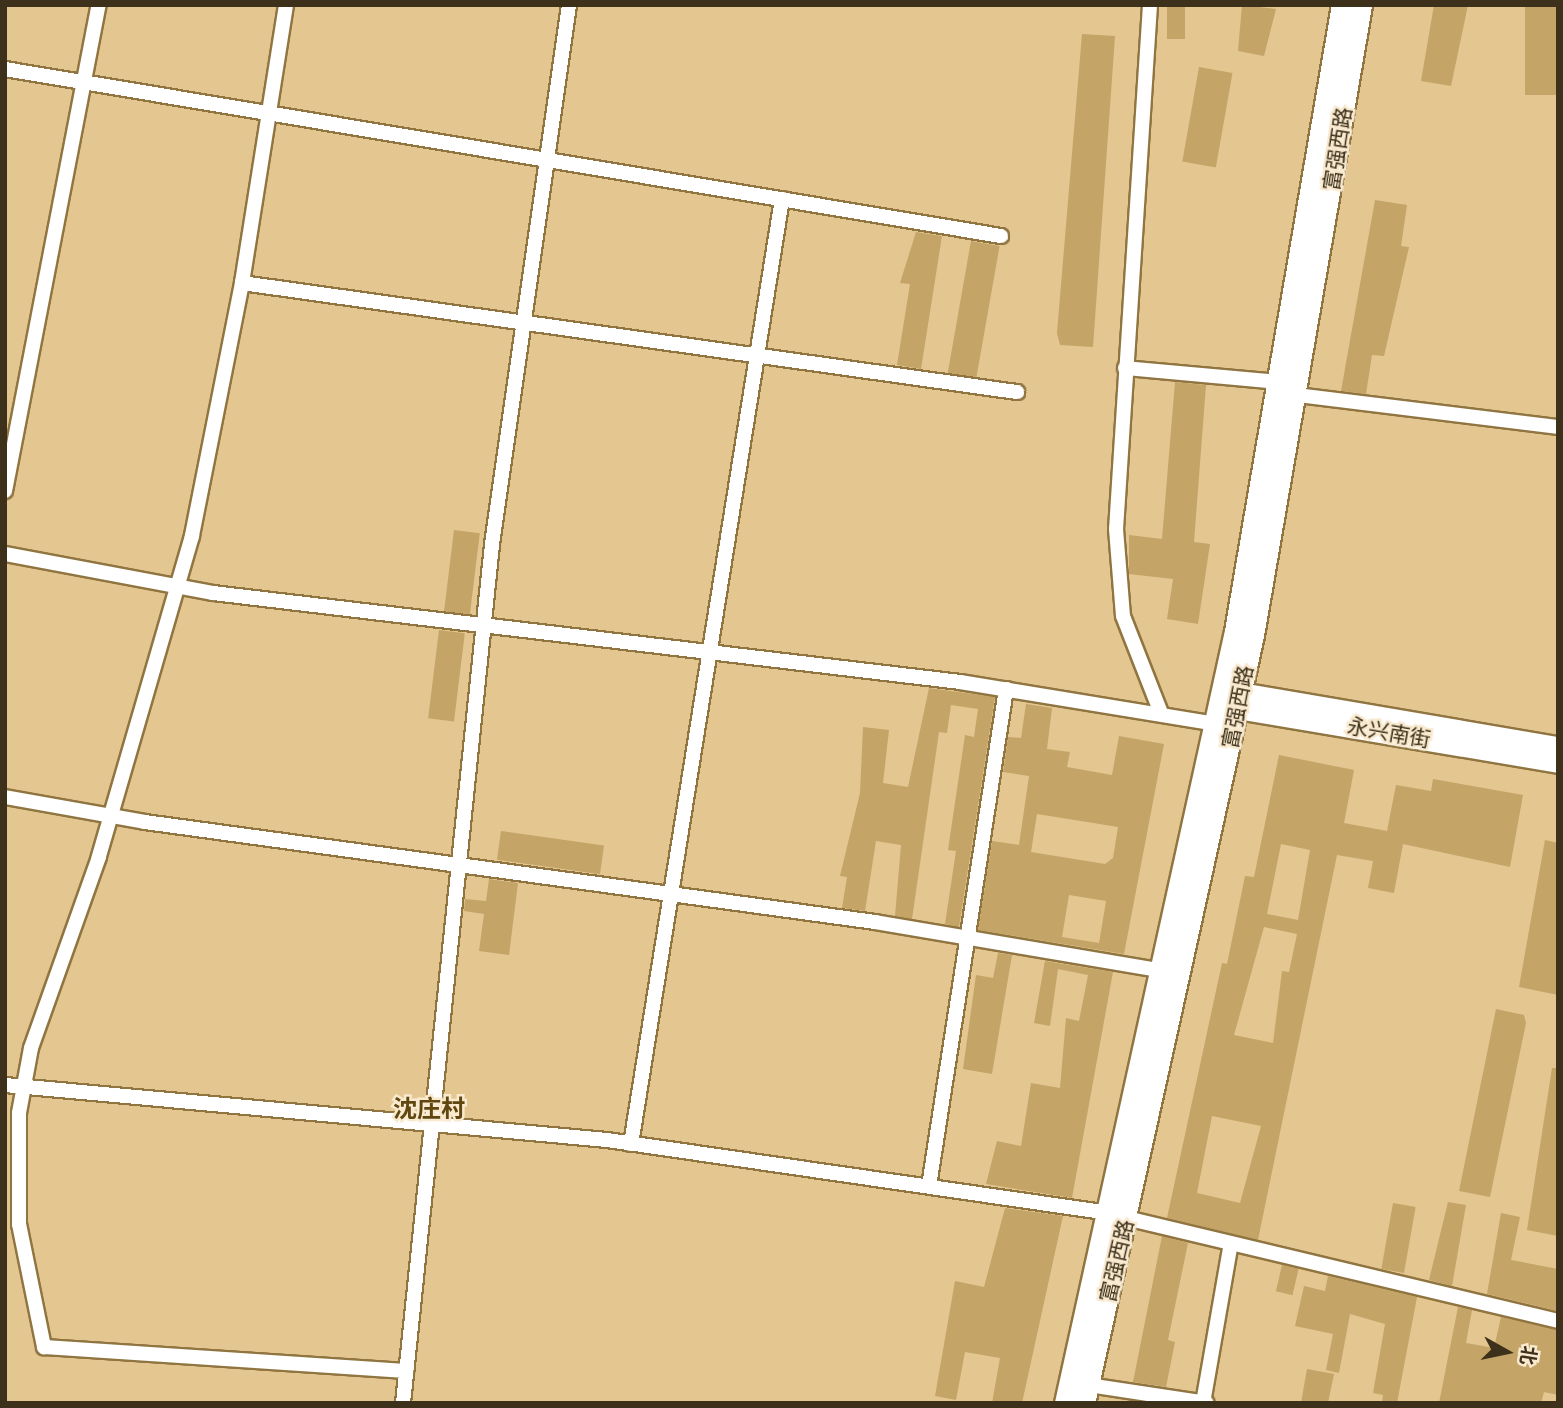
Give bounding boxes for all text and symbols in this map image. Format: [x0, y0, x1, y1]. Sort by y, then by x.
street label: 富强西路 [1319, 106, 1357, 192]
street label: 富强西路 [1218, 663, 1258, 751]
street label: 永兴南街 [1345, 713, 1433, 753]
district label: 沈庄村 [393, 1096, 465, 1124]
street label: 富强西路 [1095, 1217, 1139, 1305]
north arrow [1472, 1317, 1542, 1387]
text: 北 [1515, 1344, 1541, 1367]

